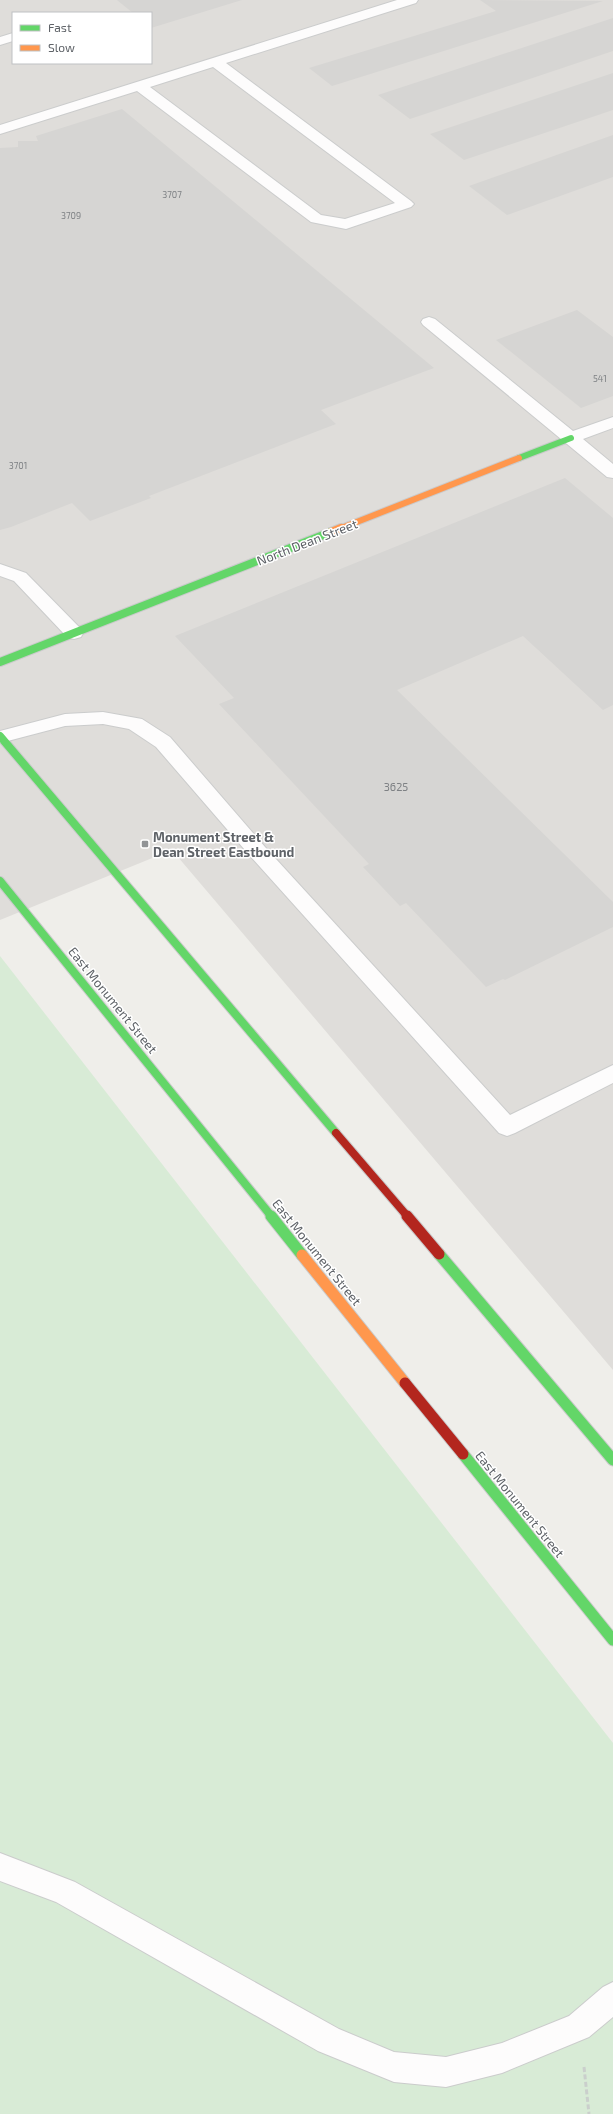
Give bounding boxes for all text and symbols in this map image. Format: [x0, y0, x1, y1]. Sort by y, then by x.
legend [12, 12, 152, 64]
text: Fast [48, 20, 72, 34]
text: Slow [48, 40, 75, 54]
house number: 3707 [162, 189, 182, 200]
house number: 3709 [61, 210, 81, 221]
house number: 541 [593, 373, 607, 384]
house number: 3701 [9, 460, 27, 471]
street label: North Dean Street [254, 515, 360, 569]
house number: 3625 [384, 780, 408, 793]
place label: Monument Street & Dean Street Eastbound [153, 829, 294, 860]
marker: Monument Street & Dean Street Eastbound [140, 839, 150, 849]
street label: East Monument Street [65, 943, 161, 1057]
street label: East Monument Street [269, 1195, 365, 1309]
street label: East Monument Street [472, 1447, 568, 1561]

